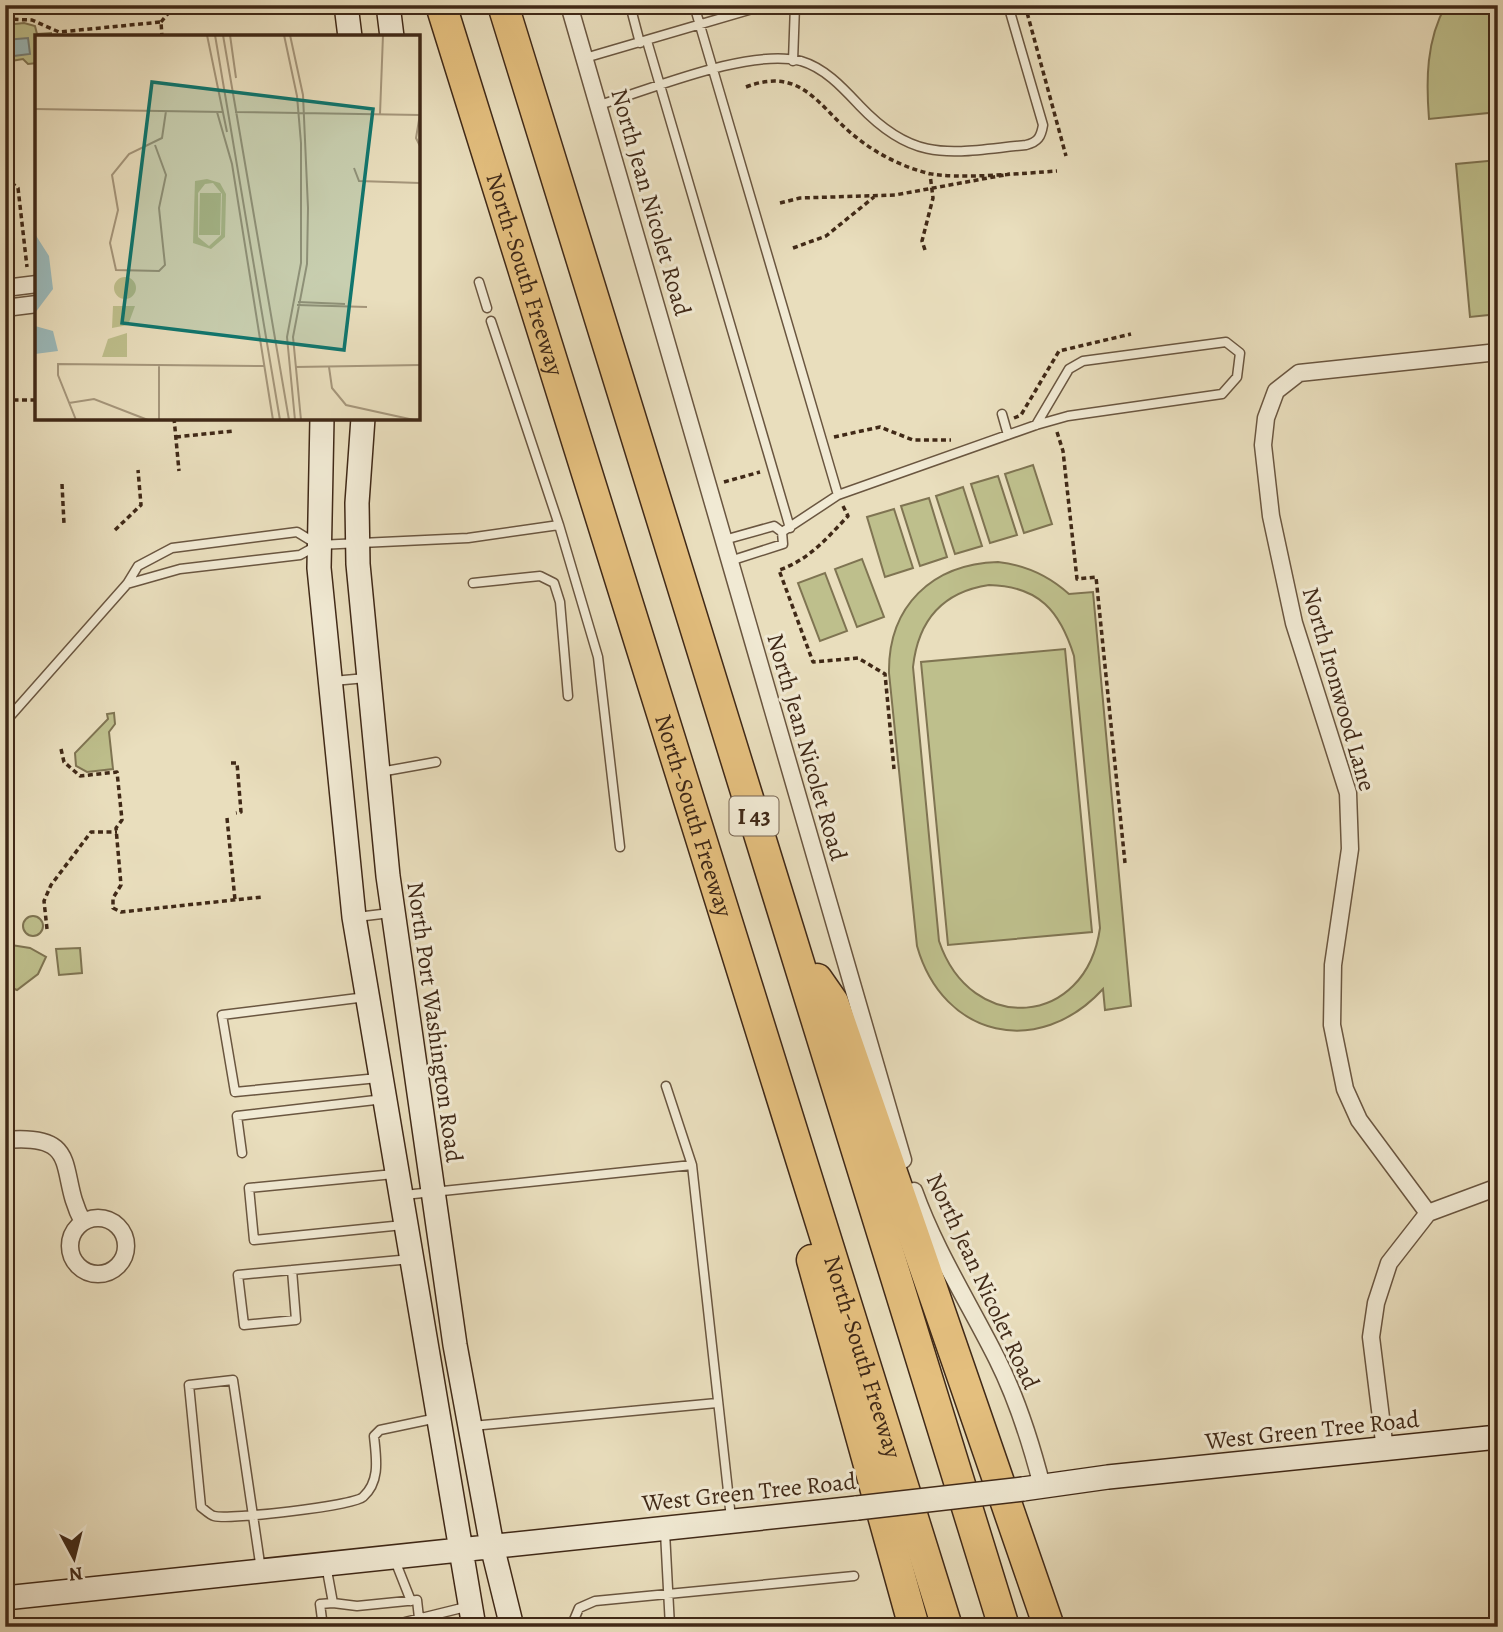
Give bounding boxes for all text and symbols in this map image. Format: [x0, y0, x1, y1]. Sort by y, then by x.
inset map [35, 35, 420, 420]
street label: North Jean Nicolet Road [603, 85, 699, 319]
street label: North-South Freeway [478, 169, 572, 380]
street label: North Ironwood Lane [1295, 583, 1383, 795]
street label: North Jean Nicolet Road [759, 630, 855, 864]
street label: North-South Freeway [647, 710, 741, 921]
road number: I 43 [730, 796, 778, 836]
street label: North Port Washington Road [399, 880, 471, 1165]
street label: North Jean Nicolet Road [919, 1168, 1047, 1394]
street label: North-South Freeway [816, 1251, 909, 1462]
street label: West Green Tree Road [1202, 1403, 1421, 1457]
street label: West Green Tree Road [639, 1465, 858, 1519]
north arrow [38, 1524, 108, 1594]
text: N [67, 1560, 84, 1588]

